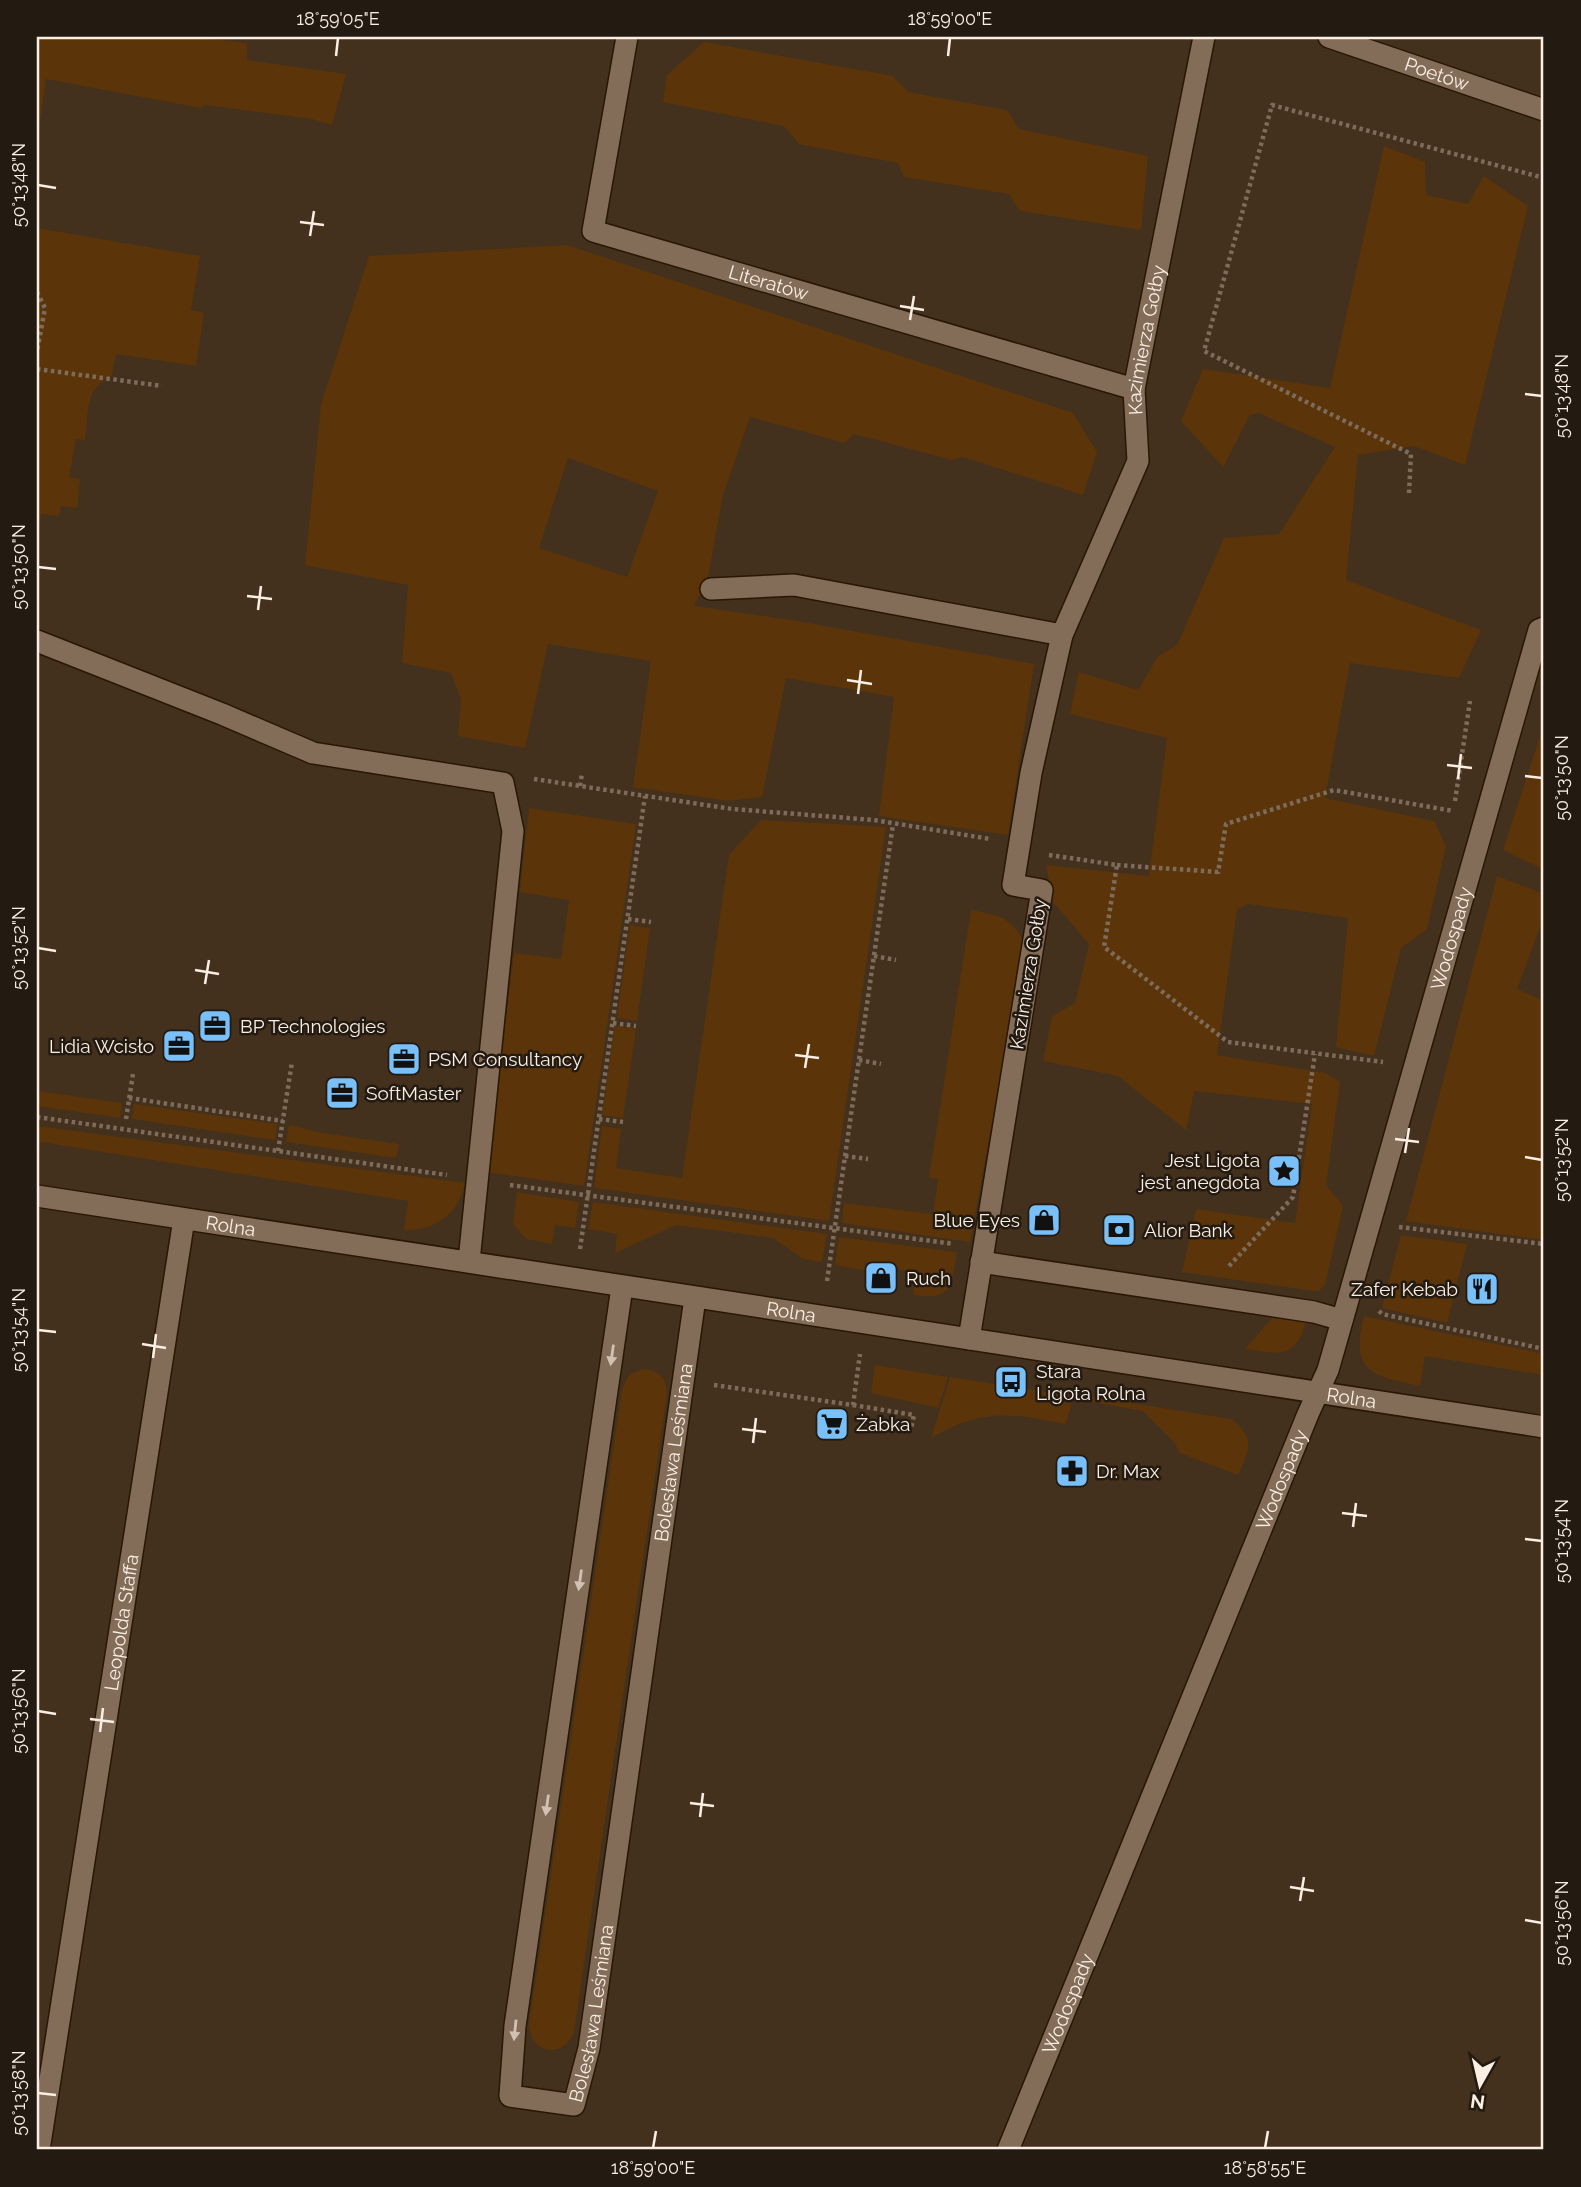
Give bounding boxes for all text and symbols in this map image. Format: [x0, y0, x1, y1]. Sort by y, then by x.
text: 18°59'05"E [296, 8, 380, 29]
text: 18°59'00"E [908, 8, 992, 29]
street label: Poetów [1402, 53, 1473, 95]
text: 50°13'48"N [8, 143, 29, 227]
street label: Literatów [726, 260, 812, 305]
street label: Kazimierza Gołby [1123, 263, 1169, 416]
text: 50°13'48"N [1551, 354, 1572, 438]
text: 50°13'50"N [8, 524, 29, 610]
text: 50°13'50"N [1551, 735, 1572, 821]
street label: Wodospady [1426, 884, 1476, 993]
street label: Kazimierza Gołby [1005, 897, 1051, 1051]
text: 50°13'52"N [8, 906, 29, 990]
office icon: BP Technologies [196, 1007, 234, 1045]
place label: BP Technologies [240, 1015, 385, 1037]
office icon: Lidia Wcisło [160, 1027, 198, 1065]
place label: Lidia Wcisło [49, 1035, 154, 1057]
office icon: PSM Consultancy [385, 1040, 423, 1078]
place label: PSM Consultancy [428, 1048, 582, 1070]
office icon: SoftMaster [323, 1074, 361, 1112]
place label: SoftMaster [366, 1082, 462, 1104]
text: 50°13'52"N [1551, 1118, 1572, 1202]
place label: Jest Ligota jest anegdota [1137, 1149, 1260, 1193]
place icon: Jest Ligota jest anegdota [1265, 1152, 1303, 1190]
shop icon: Blue Eyes [1025, 1201, 1063, 1239]
place label: Blue Eyes [933, 1209, 1020, 1231]
street label: Rolna [204, 1211, 257, 1240]
bank icon: Alior Bank [1100, 1211, 1138, 1249]
place label: Alior Bank [1144, 1219, 1233, 1241]
shop icon: Ruch [862, 1259, 900, 1297]
place label: Ruch [906, 1267, 951, 1289]
restaurant icon: Zafer Kebab [1463, 1270, 1501, 1308]
place label: Zafer Kebab [1351, 1278, 1458, 1300]
text: 50°13'54"N [8, 1288, 29, 1372]
street label: Rolna [765, 1297, 818, 1326]
one-way arrow [606, 1344, 617, 1366]
place label: Stara Ligota Rolna [1036, 1360, 1146, 1404]
street label: Bolesława Leśmiana [650, 1362, 697, 1543]
bus stop icon: Stara Ligota Rolna [992, 1363, 1030, 1401]
street label: Rolna [1325, 1383, 1378, 1412]
supermarket icon: Żabka [813, 1405, 851, 1443]
place label: Żabka [856, 1413, 910, 1435]
street label: Wodospady [1251, 1426, 1312, 1533]
pharmacy icon: Dr. Max [1053, 1452, 1091, 1490]
place label: Dr. Max [1096, 1460, 1160, 1482]
text: 50°13'54"N [1551, 1499, 1572, 1583]
street label: Leopolda Staffa [100, 1552, 143, 1692]
one-way arrow [574, 1569, 585, 1591]
text: 50°13'56"N [8, 1668, 29, 1754]
one-way arrow [541, 1794, 552, 1816]
text: 50°13'56"N [1551, 1880, 1572, 1966]
street label: Bolesława Leśmiana [564, 1923, 617, 2105]
street label: Wodospady [1037, 1950, 1098, 2057]
one-way arrow [509, 2019, 520, 2041]
text: 50°13'58"N [8, 2050, 29, 2136]
north arrow [1444, 2050, 1514, 2120]
text: N [1469, 2090, 1486, 2114]
text: 18°59'00"E [611, 2157, 695, 2178]
text: 18°58'55"E [1224, 2157, 1306, 2178]

